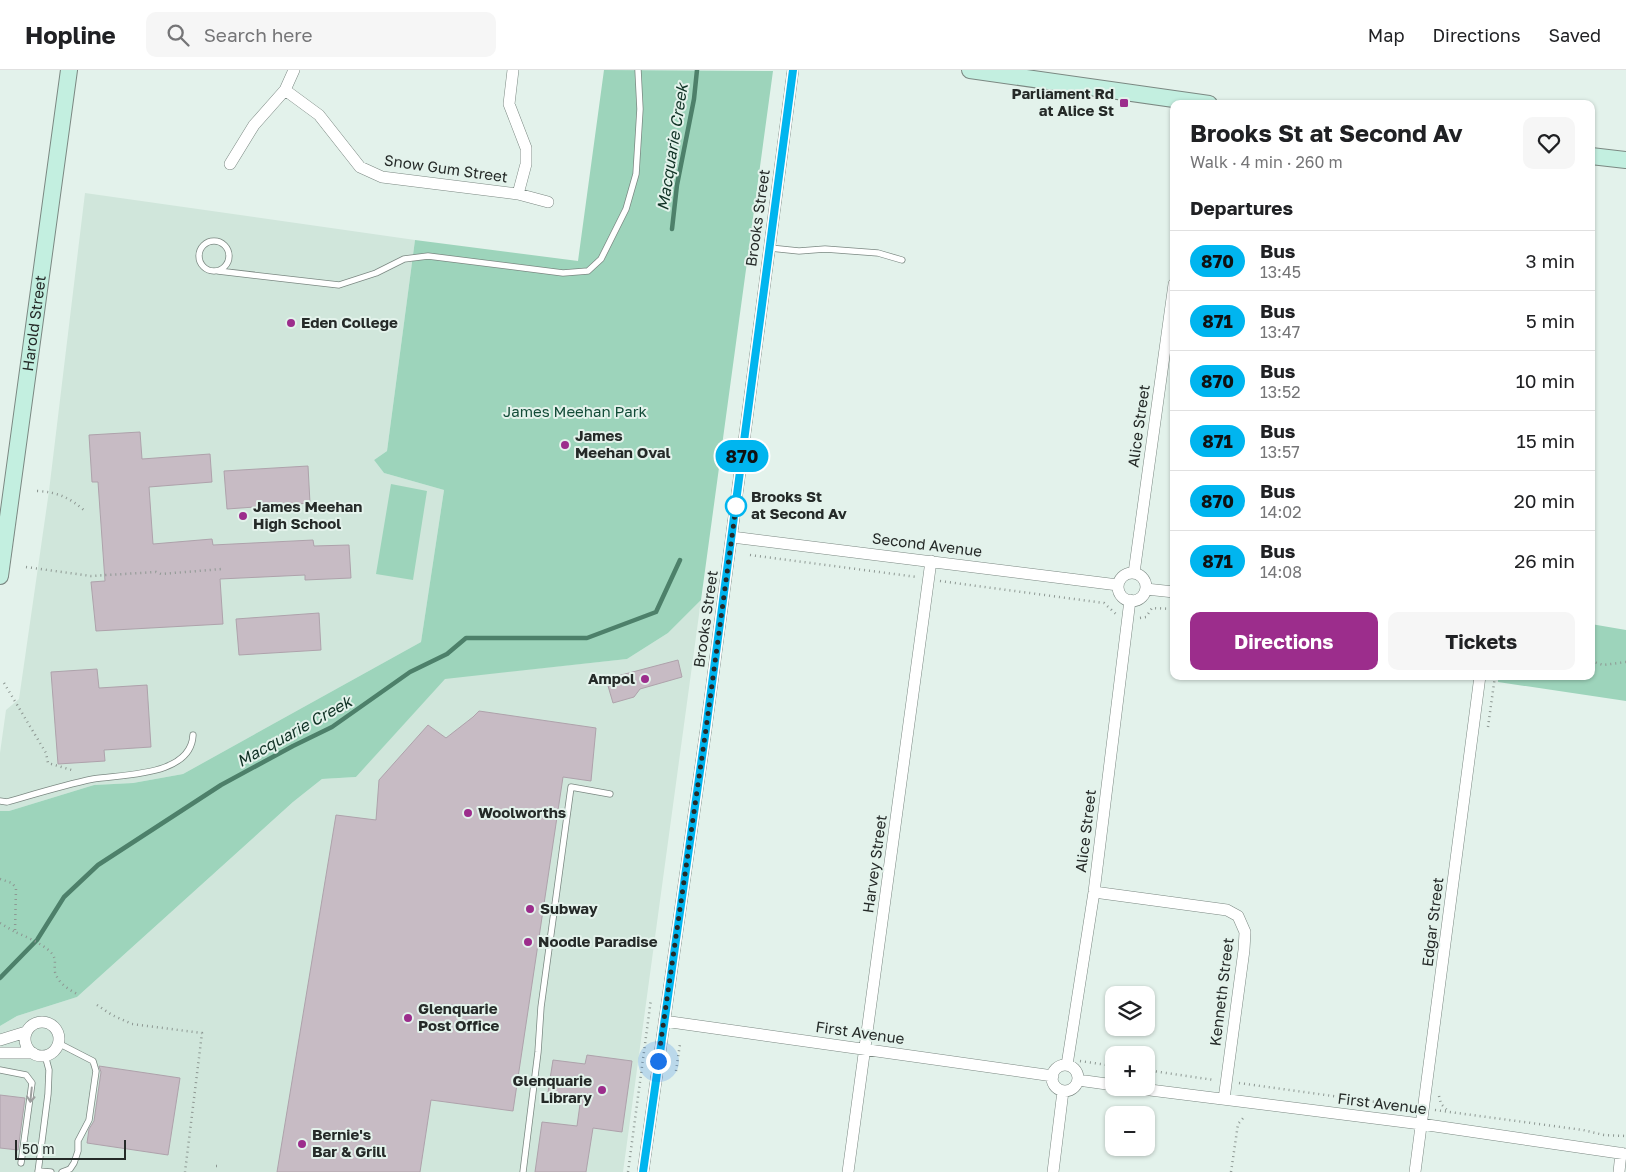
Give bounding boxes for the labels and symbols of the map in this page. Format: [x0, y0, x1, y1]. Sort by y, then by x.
water label: Macquarie Creek [652, 80, 692, 212]
place label: Parliament Rd at Alice St [1012, 84, 1114, 119]
marker: Parliament Rd at Alice St [1118, 97, 1130, 109]
street label: Snow Gum Street [383, 150, 509, 186]
street label: Brooks Street [741, 168, 773, 268]
street label: Harold Street [18, 274, 49, 372]
place label: Eden College [301, 313, 398, 331]
marker: Eden College [285, 317, 297, 329]
street label: Alice Street [1123, 383, 1153, 469]
park label: James Meehan Park [503, 402, 647, 420]
place label: James Meehan Oval [575, 426, 670, 461]
marker: James Meehan Oval [559, 439, 571, 451]
line badge: 870 [713, 440, 771, 472]
place label: Brooks St at Second Av [751, 487, 847, 522]
marker: Brooks St at Second Av [725, 495, 747, 517]
place label: James Meehan High School [253, 497, 362, 532]
marker: James Meehan High School [237, 510, 249, 522]
street label: Second Avenue [871, 528, 983, 560]
street label: Brooks Street [689, 569, 721, 669]
place label: Ampol [588, 669, 635, 687]
marker: Ampol [639, 673, 651, 685]
water label: Macquarie Creek [233, 690, 357, 771]
street label: Alice Street [1071, 788, 1099, 873]
place label: Woolworths [478, 803, 566, 821]
marker: Woolworths [462, 807, 474, 819]
street label: Harvey Street [858, 813, 890, 914]
street label: Edgar Street [1418, 876, 1446, 968]
place label: Subway [540, 899, 598, 917]
marker: Subway [524, 903, 536, 915]
place label: Noodle Paradise [538, 932, 658, 950]
marker: Noodle Paradise [522, 936, 534, 948]
street label: Kenneth Street [1205, 937, 1237, 1047]
place label: Glenquarie Post Office [418, 999, 500, 1034]
marker: Glenquarie Post Office [402, 1012, 414, 1024]
street label: First Avenue [815, 1017, 906, 1047]
your location [646, 1049, 671, 1074]
place label: Glenquarie Library [512, 1071, 592, 1106]
marker: Glenquarie Library [596, 1084, 608, 1096]
one-way arrow [26, 1087, 36, 1103]
street label: First Avenue [1337, 1089, 1428, 1117]
place label: Bernie's Bar & Grill [312, 1125, 386, 1160]
scale bar [15, 1137, 126, 1160]
marker: Bernie's Bar & Grill [296, 1138, 308, 1150]

